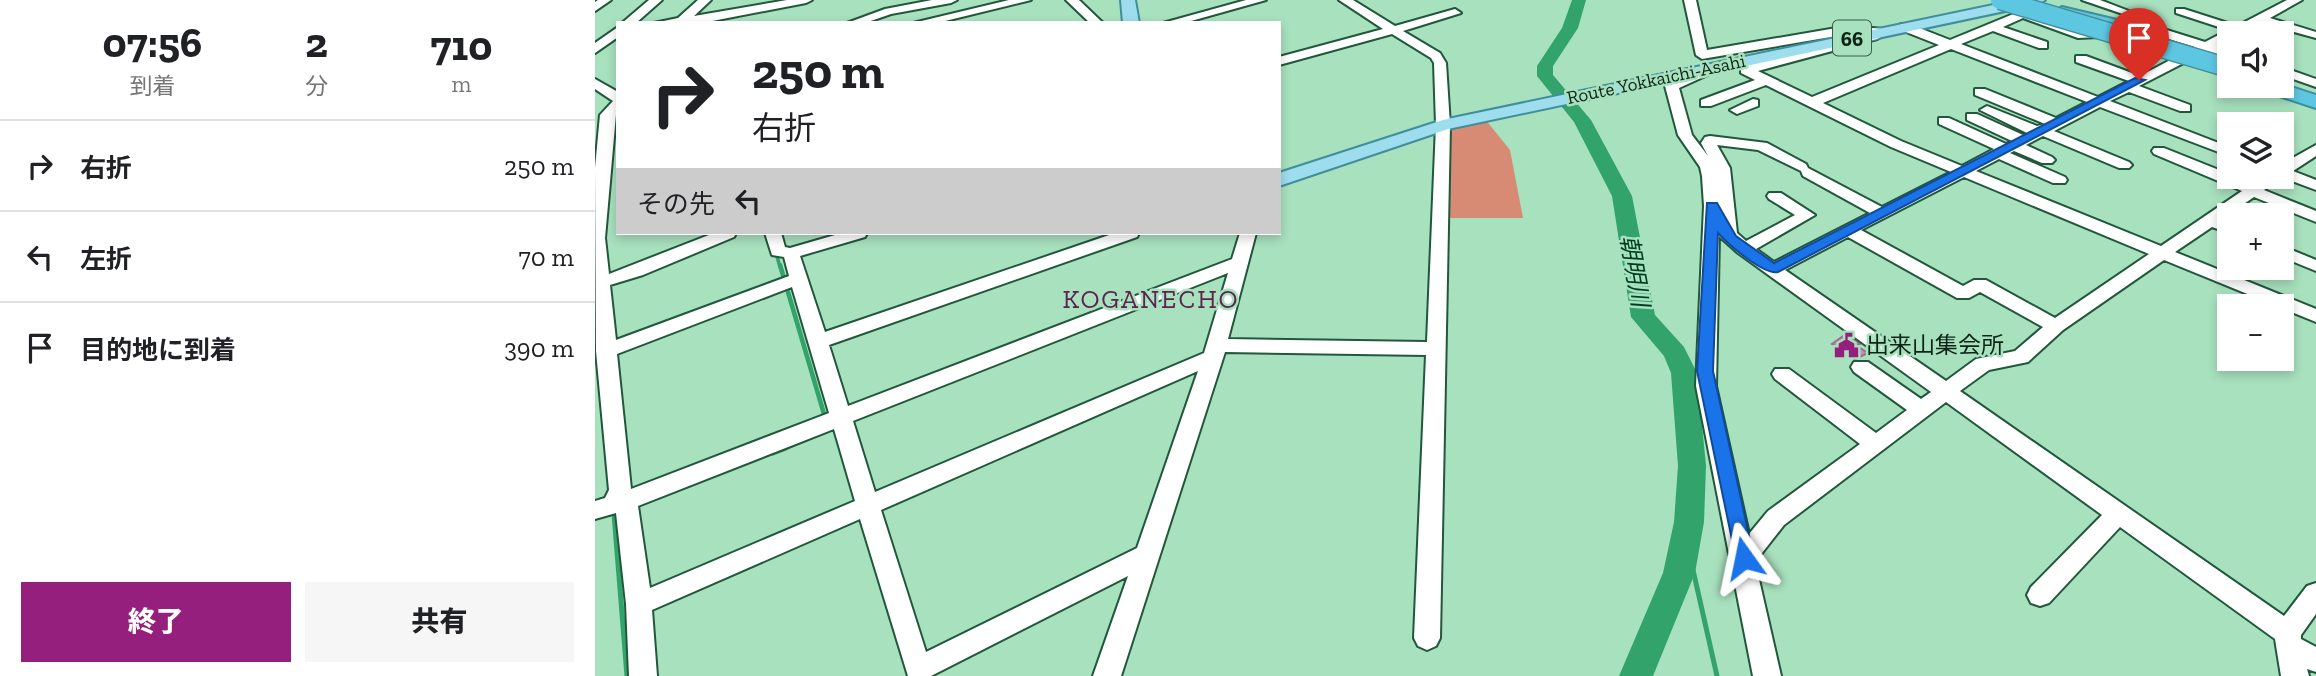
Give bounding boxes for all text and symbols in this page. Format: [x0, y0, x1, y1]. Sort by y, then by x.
pin [2109, 8, 2169, 80]
text: 07:56 [103, 17, 202, 68]
text: 2 [305, 17, 328, 68]
icon: arrive [2120, 19, 2158, 57]
text: 710 [430, 20, 492, 71]
road number: 66 [1833, 20, 1871, 56]
map controls [2217, 21, 2294, 371]
button: sound [2217, 21, 2294, 98]
text: 250 m [752, 42, 884, 101]
icon: right [637, 49, 728, 140]
street label: Route Yokkaichi-Asahi [1565, 49, 1747, 109]
text: m [452, 70, 471, 98]
text: 到着 [129, 72, 175, 100]
text: 分 [305, 72, 328, 100]
text: 右折 [752, 109, 816, 147]
button: layers [2217, 112, 2294, 189]
icon: right [21, 147, 59, 185]
text: 250 m [504, 150, 574, 182]
text: 右折 [80, 152, 132, 184]
icon: left [729, 182, 767, 220]
text: その先 [637, 188, 715, 220]
button: + [2217, 203, 2294, 280]
water label: 朝明川 [1614, 233, 1656, 312]
icon: left [21, 238, 59, 276]
text: 70 m [518, 241, 574, 273]
text: 左折 [80, 243, 132, 275]
district label: KOGANECHO [1063, 283, 1239, 315]
button: − [2217, 294, 2294, 371]
icon: arrive [21, 329, 59, 367]
public building icon: 出来山集会所 [1832, 331, 1860, 359]
place label: 出来山集会所 [1866, 331, 2004, 359]
text: 390 m [504, 332, 574, 364]
text: 目的地に到着 [80, 334, 236, 366]
position arrow [1707, 521, 1781, 595]
button: 終了 [21, 582, 291, 662]
button: 共有 [305, 582, 574, 662]

